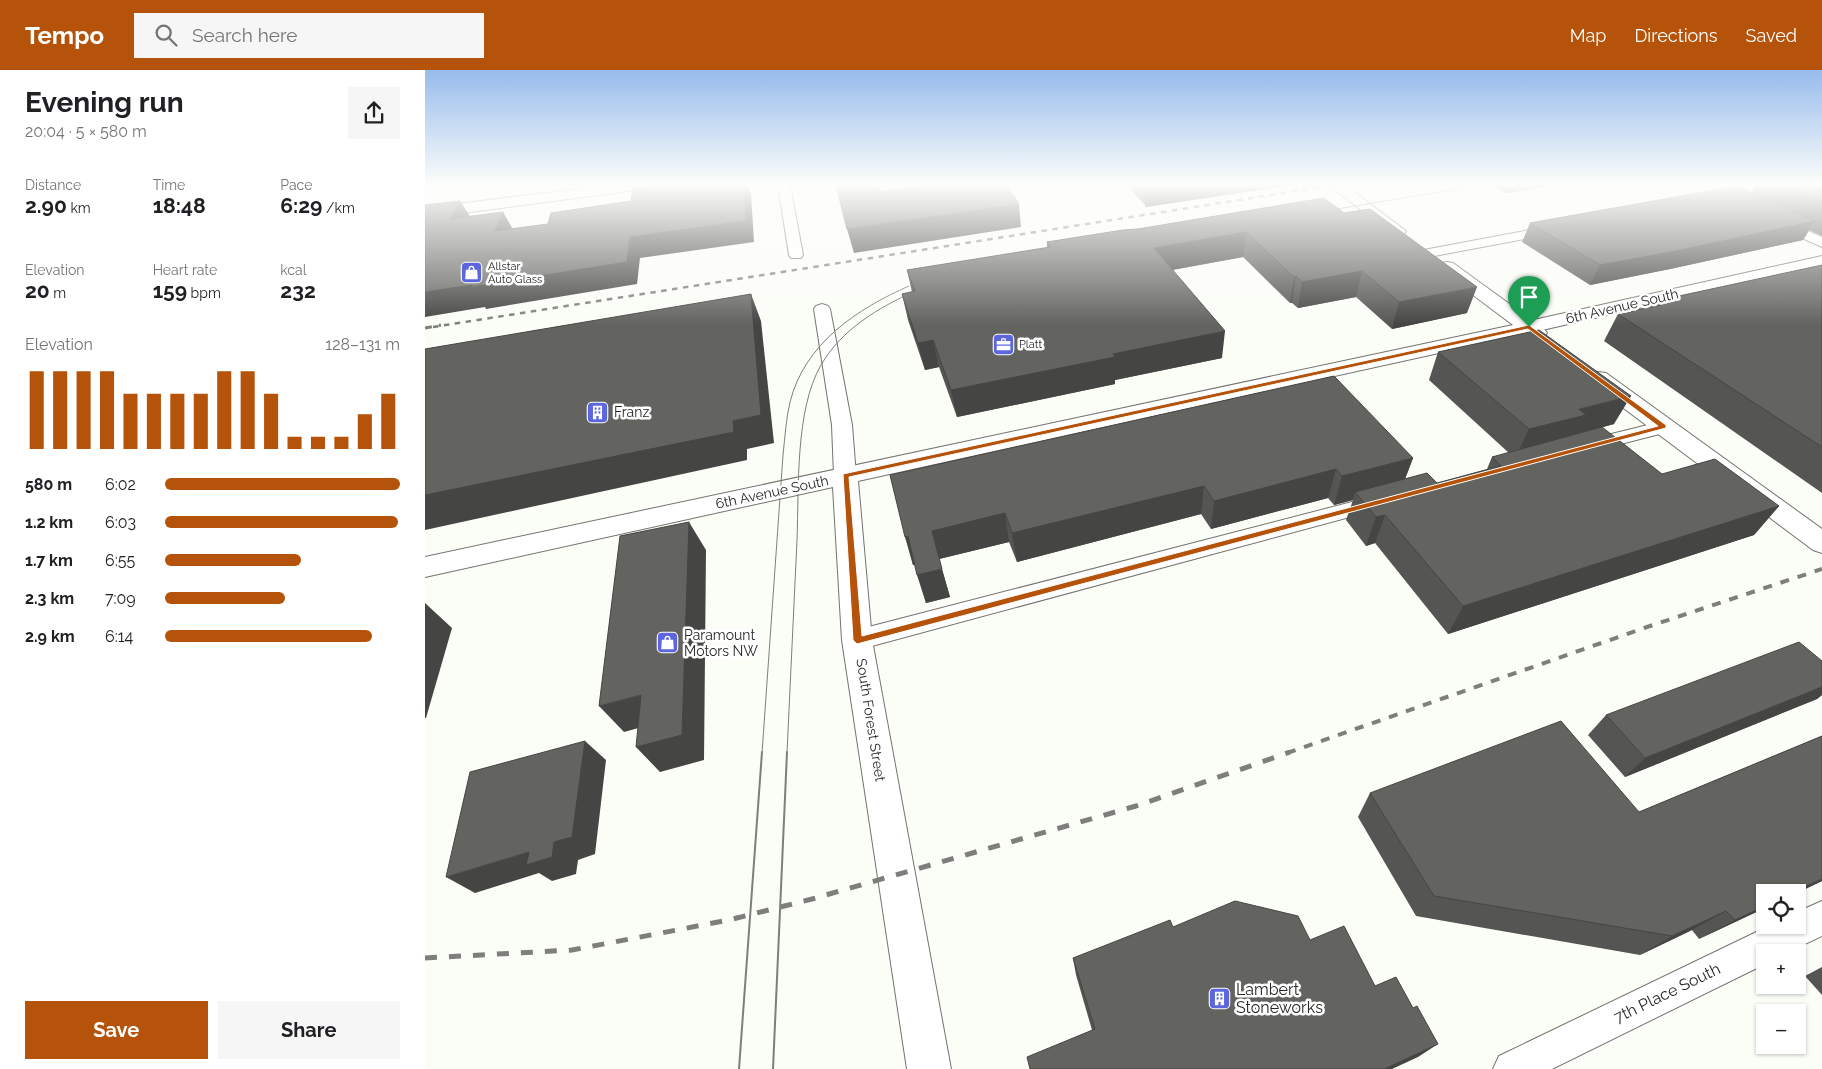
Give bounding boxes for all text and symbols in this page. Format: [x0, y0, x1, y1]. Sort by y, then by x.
search box [134, 13, 484, 58]
text: Tempo [25, 21, 104, 50]
icon: search [152, 21, 180, 49]
text: Search here [192, 24, 297, 46]
text: Map [1570, 25, 1606, 46]
text: Directions [1634, 25, 1718, 46]
text: Saved [1746, 25, 1797, 46]
text: Evening run [25, 86, 184, 119]
button: share [348, 87, 400, 139]
text: 20:04 · 5 × 580 m [25, 122, 147, 141]
text: Distance [25, 177, 81, 193]
text: Time [153, 177, 185, 193]
text: Pace [280, 177, 312, 193]
text: 2.90 [25, 193, 67, 218]
text: 18:48 [153, 193, 206, 218]
text: 6:29 [280, 193, 322, 218]
text: km [67, 200, 91, 216]
text: /km [322, 200, 355, 216]
shop icon: Allstar Auto Glass [460, 260, 484, 284]
place label: Allstar Auto Glass [488, 260, 542, 286]
text: Elevation [25, 262, 84, 278]
text: Heart rate [153, 262, 217, 278]
text: kcal [280, 262, 307, 278]
pin [1508, 276, 1550, 327]
text: 20 [25, 278, 50, 303]
text: 159 [153, 278, 187, 303]
text: 232 [280, 278, 316, 303]
icon: arrive [1515, 283, 1543, 311]
text: m [50, 285, 66, 301]
text: bpm [187, 285, 221, 301]
street label: 6th Avenue South [1564, 285, 1680, 327]
office icon: Platt [991, 332, 1015, 356]
text: Elevation [25, 335, 93, 354]
text: 128–131 m [325, 335, 400, 354]
place label: Platt [1019, 338, 1042, 351]
building icon: Franz [586, 400, 610, 424]
place label: Franz [614, 404, 649, 420]
street label: 6th Avenue South [714, 472, 830, 512]
text: 580 m [25, 475, 72, 494]
text: 6:02 [105, 475, 136, 494]
text: 1.2 km [25, 513, 73, 532]
text: 6:03 [105, 513, 136, 532]
text: 1.7 km [25, 551, 73, 570]
text: 6:55 [105, 551, 135, 570]
text: 2.3 km [25, 589, 74, 608]
text: 7:09 [105, 589, 136, 608]
text: 2.9 km [25, 627, 75, 646]
text: 6:14 [105, 627, 133, 646]
place label: Paramount Motors NW [684, 627, 758, 659]
shop icon: Paramount Motors NW [656, 631, 680, 655]
street label: South Forest Street [853, 657, 889, 783]
map controls [1756, 884, 1806, 1054]
button: locate [1756, 884, 1806, 934]
button: + [1756, 944, 1806, 994]
street label: 7th Place South [1611, 959, 1723, 1027]
place label: Lambert Stoneworks [1236, 980, 1323, 1017]
building icon: Lambert Stoneworks [1208, 986, 1232, 1010]
button: Save [25, 1001, 208, 1059]
button: Share [218, 1001, 400, 1059]
button: − [1756, 1004, 1806, 1054]

